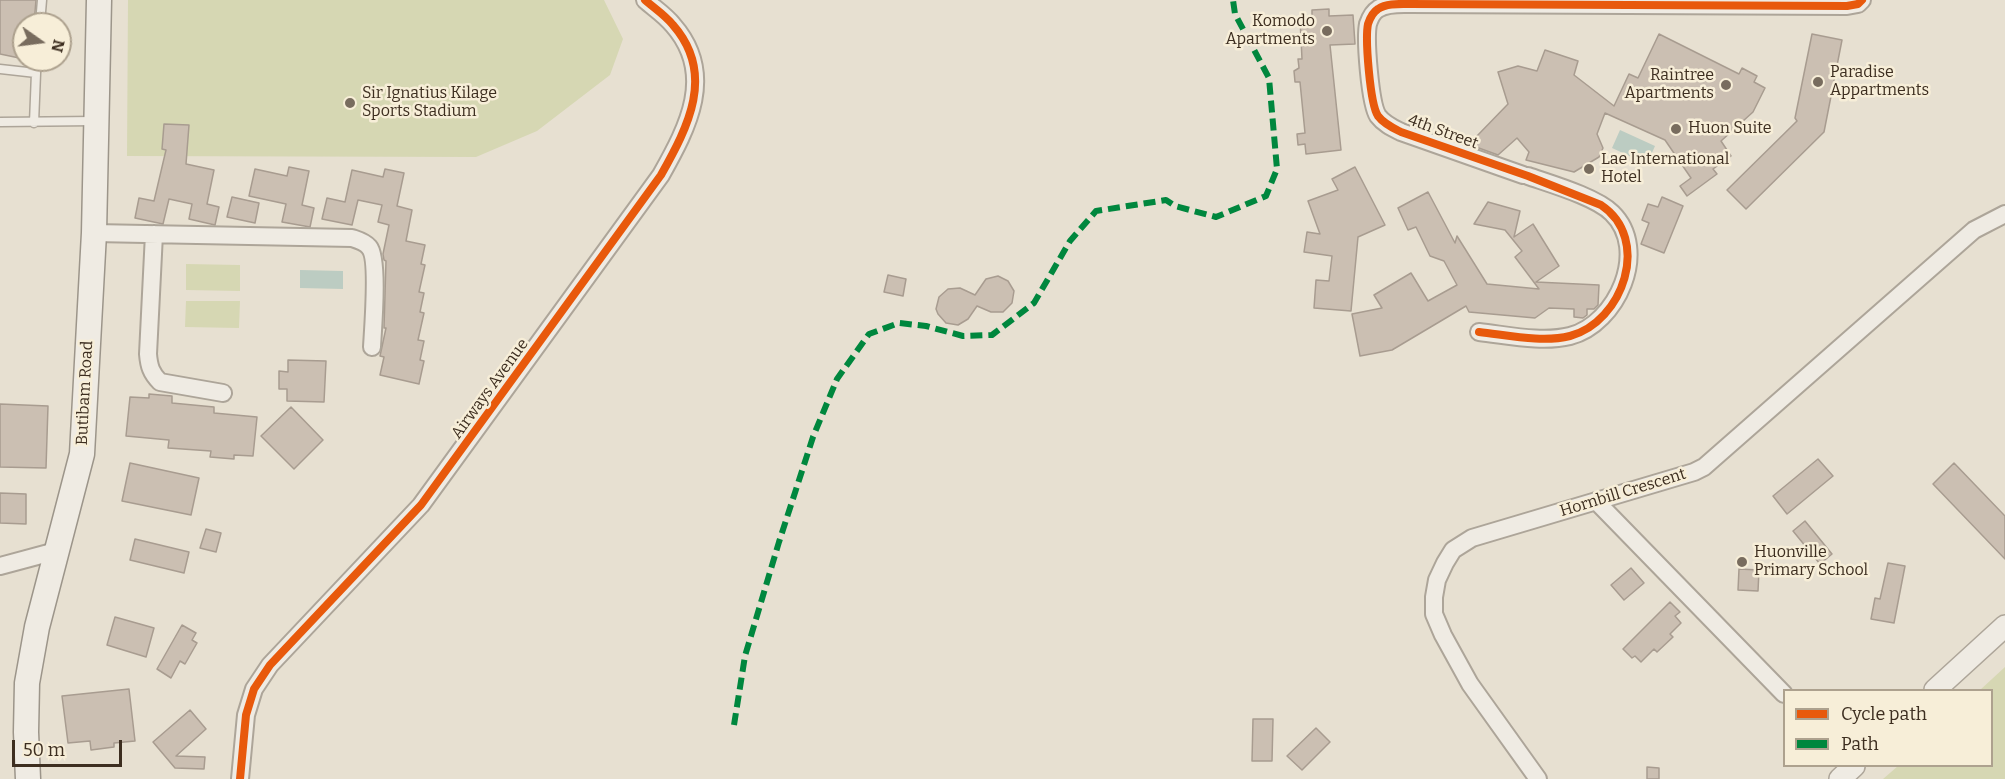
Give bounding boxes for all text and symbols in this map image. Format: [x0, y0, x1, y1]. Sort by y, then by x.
north arrow [12, 12, 72, 72]
place label: Komodo Apartments [1225, 12, 1315, 50]
marker: Komodo Apartments [1320, 24, 1334, 38]
text: N [47, 38, 69, 54]
place label: Paradise Appartments [1830, 63, 1929, 101]
place label: Raintree Apartments [1624, 66, 1714, 104]
marker: Paradise Appartments [1811, 75, 1825, 89]
marker: Raintree Apartments [1719, 78, 1733, 92]
place label: Sir Ignatius Kilage Sports Stadium [362, 84, 497, 122]
marker: Sir Ignatius Kilage Sports Stadium [343, 96, 357, 110]
street label: 4th Street [1405, 110, 1481, 154]
place label: Huon Suite [1688, 119, 1772, 139]
marker: Huon Suite [1669, 122, 1683, 136]
place label: Lae International Hotel [1601, 150, 1729, 188]
marker: Lae International Hotel [1582, 162, 1596, 176]
street label: Airways Avenue [447, 335, 533, 443]
street label: Butibam Road [73, 340, 97, 446]
street label: Hornbill Crescent [1558, 465, 1688, 521]
place label: Huonville Primary School [1754, 543, 1868, 581]
marker: Huonville Primary School [1735, 555, 1749, 569]
legend [1783, 689, 1993, 767]
text: Cycle path [1841, 703, 1927, 725]
scale bar [15, 728, 124, 766]
text: Path [1841, 733, 1879, 755]
text: 50 m [23, 739, 65, 761]

